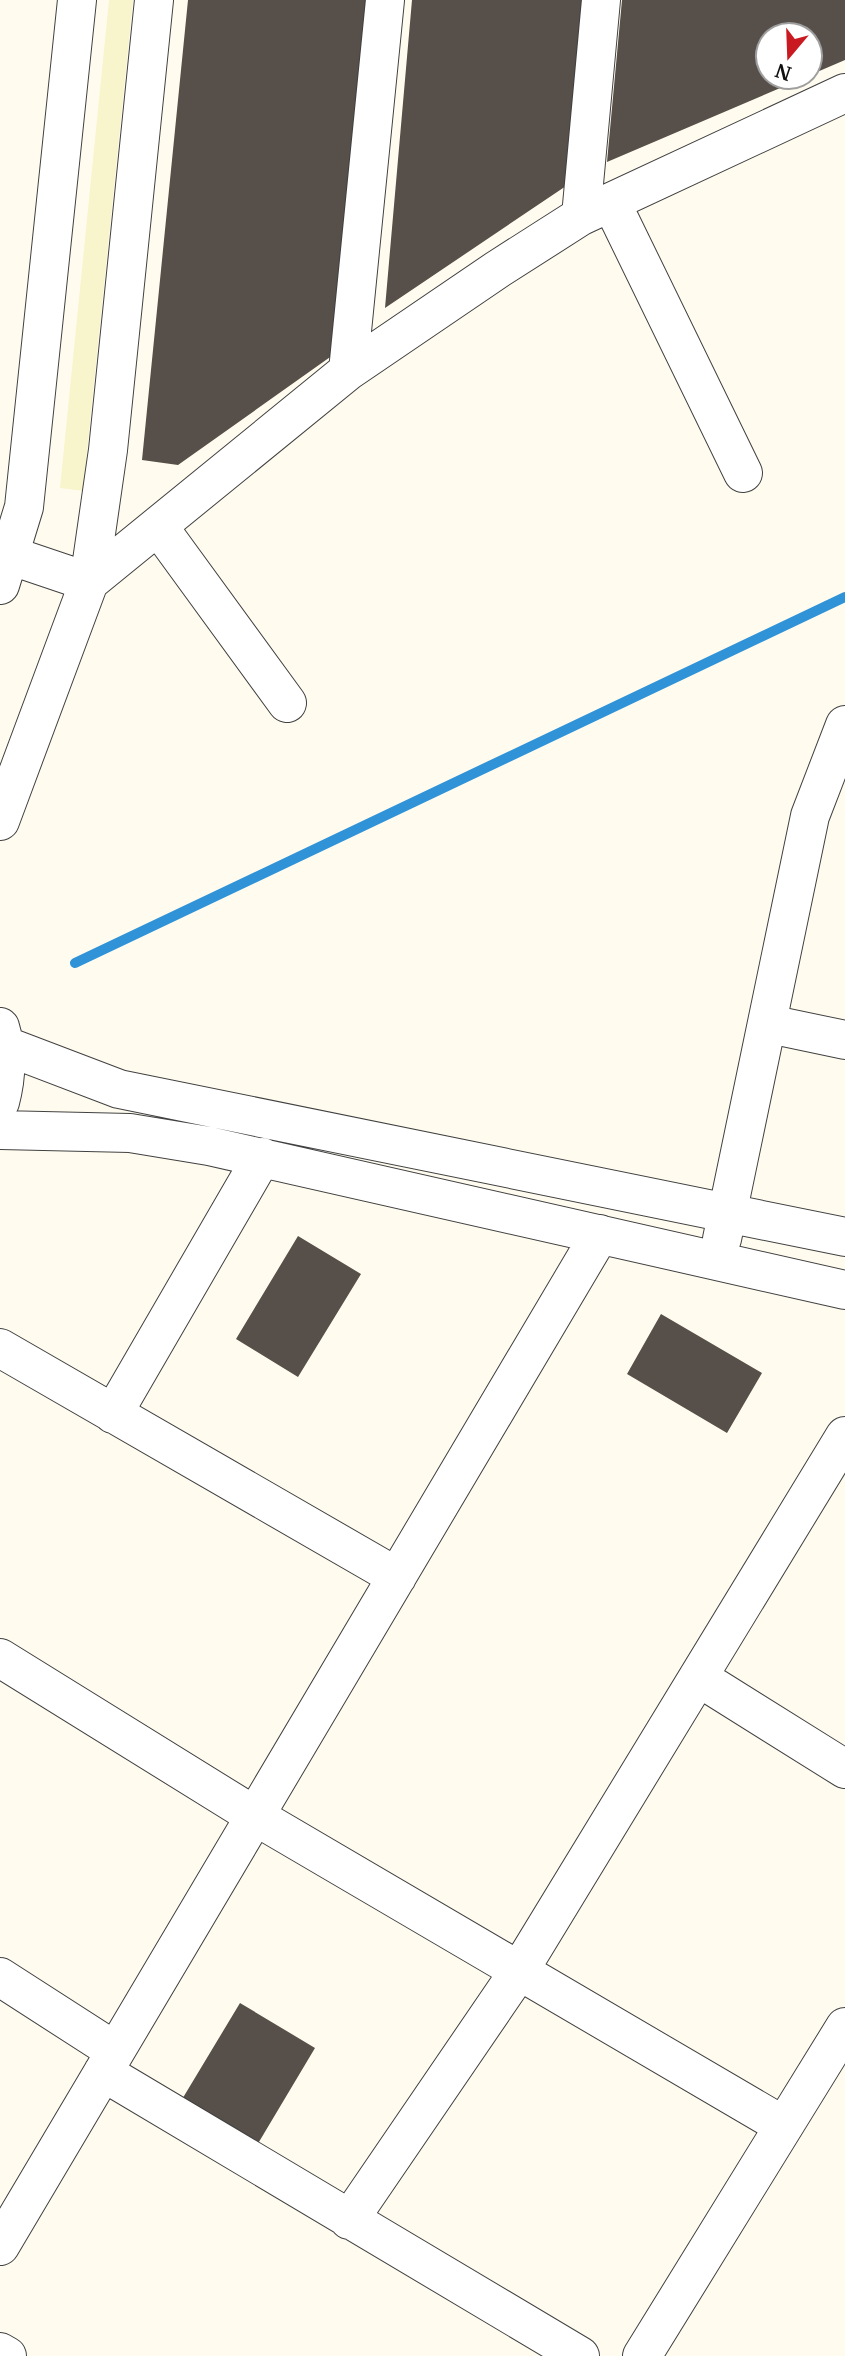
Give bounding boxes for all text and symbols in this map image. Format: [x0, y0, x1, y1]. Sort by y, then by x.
north arrow [754, 21, 824, 91]
text: N [772, 58, 794, 86]

